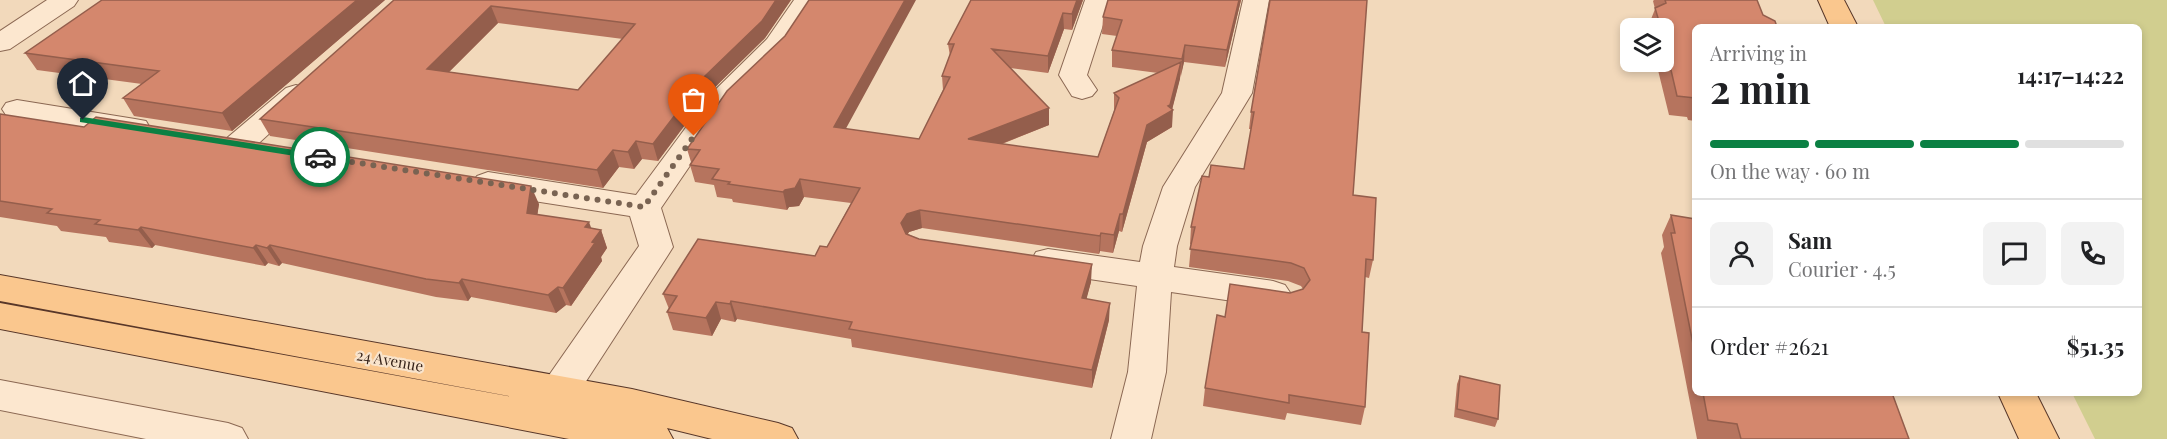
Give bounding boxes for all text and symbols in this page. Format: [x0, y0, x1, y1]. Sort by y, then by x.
map controls [1620, 18, 1674, 72]
button: layers [1620, 18, 1674, 72]
text: Arriving in [1710, 39, 1807, 66]
pin [57, 58, 108, 120]
text: 14:17–14:22 [2017, 60, 2124, 90]
text: 2 min [1710, 62, 1811, 114]
icon: home [66, 67, 99, 100]
pin [668, 74, 719, 136]
icon: bag [677, 83, 710, 116]
courier [290, 127, 350, 187]
icon: car [304, 141, 337, 174]
text: On the way · 60 m [1710, 157, 1870, 184]
button: person [1710, 222, 1773, 285]
button: chat [1983, 222, 2046, 285]
button: phone [2061, 222, 2124, 285]
text: Sam [1788, 225, 1832, 255]
text: Courier · 4.5 [1788, 255, 1896, 282]
text: Order #2621 [1710, 331, 1829, 361]
text: $51.35 [2067, 331, 2124, 361]
street label: 24 Avenue [355, 344, 425, 376]

